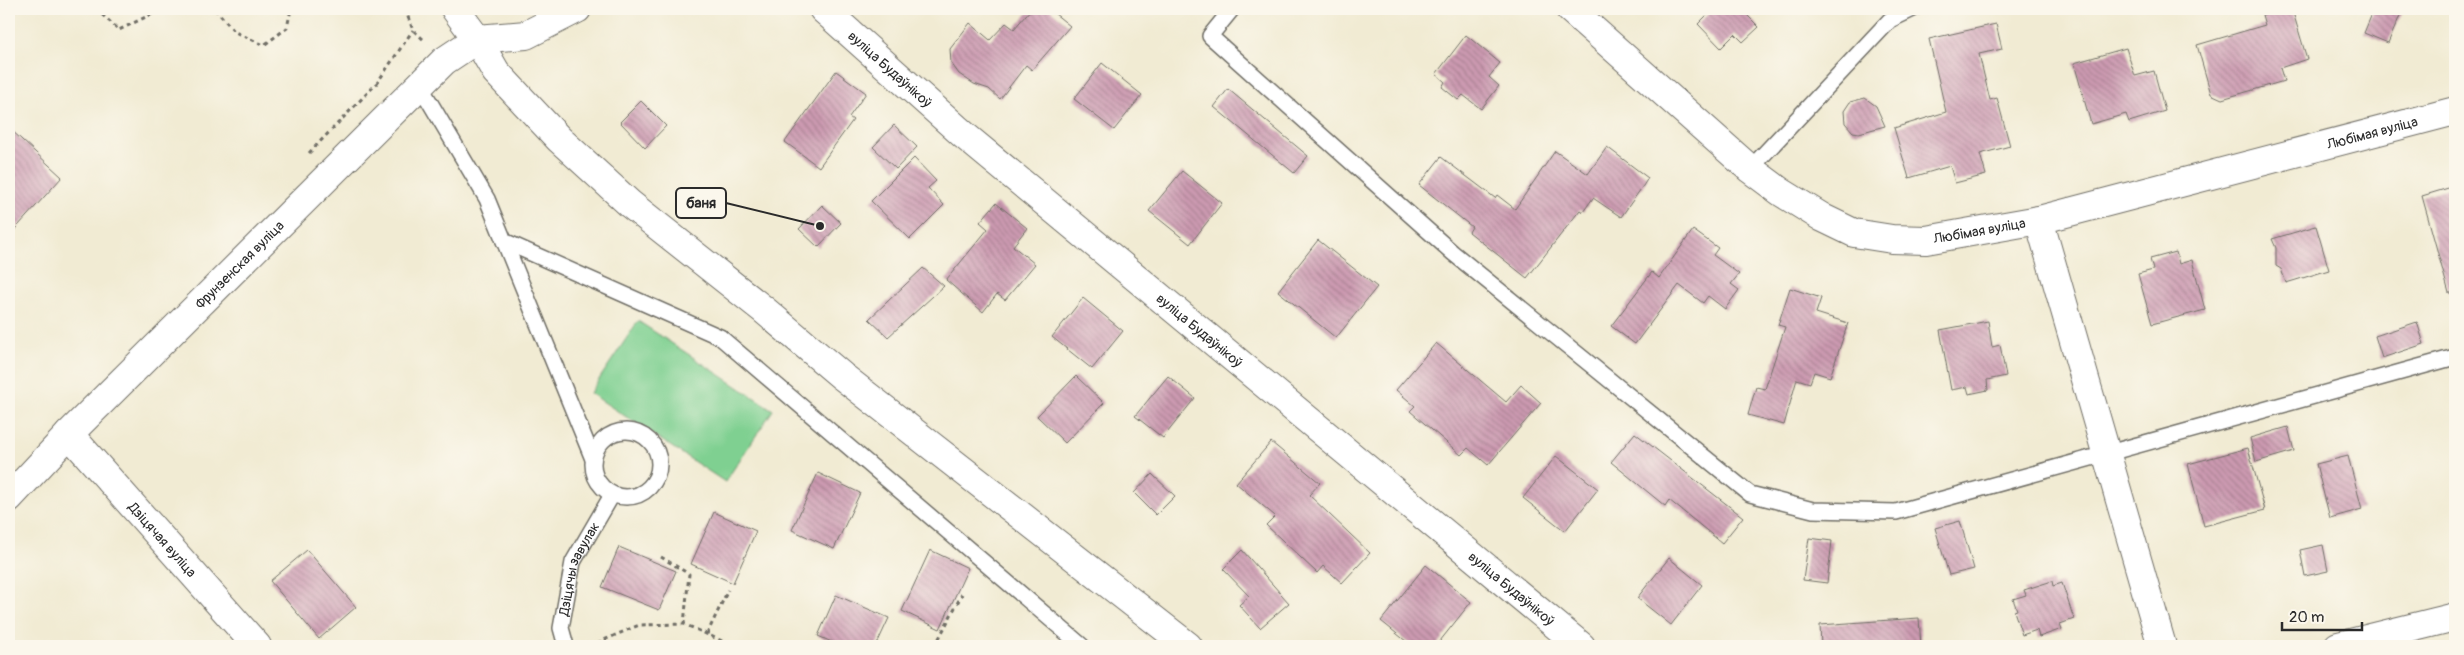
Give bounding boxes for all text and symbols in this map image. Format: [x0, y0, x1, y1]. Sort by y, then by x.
street label: вуліца Будаўнікоў [844, 27, 935, 111]
street label: Любімая вуліца [2324, 113, 2420, 153]
callout: баня [676, 188, 726, 218]
text: баня [686, 194, 716, 213]
street label: Любімая вуліца [1931, 215, 2027, 248]
street label: Фрунзенская вуліца [192, 217, 288, 313]
street label: вуліца Будаўнікоў [1153, 290, 1246, 371]
street label: Дзіцячая вуліца [124, 498, 200, 581]
street label: Дзіцячы завулак [555, 519, 603, 618]
street label: вуліца Будаўнікоў [1465, 548, 1558, 629]
scale bar [2282, 600, 2362, 632]
text: 20 m [2289, 608, 2324, 627]

